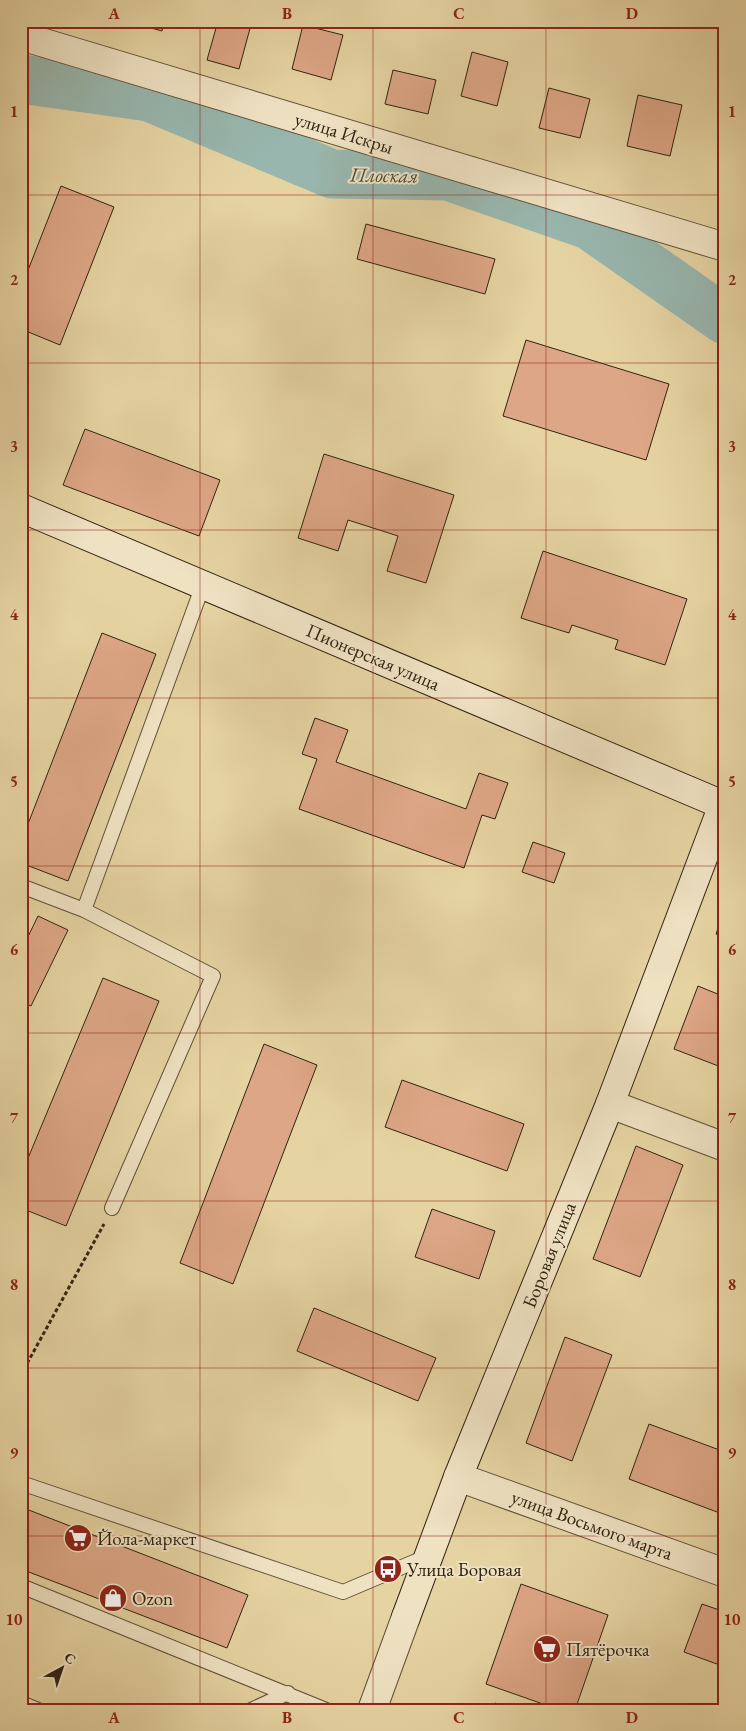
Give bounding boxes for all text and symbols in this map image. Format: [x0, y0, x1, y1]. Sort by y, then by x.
text: A [107, 3, 120, 24]
text: B [282, 3, 292, 24]
text: C [453, 3, 465, 24]
text: D [626, 3, 638, 24]
text: 1 [10, 101, 18, 122]
text: 1 [728, 101, 736, 122]
street label: улица Искры [292, 106, 397, 160]
water label: Плоская [349, 161, 418, 189]
text: 2 [10, 269, 19, 290]
text: 2 [728, 269, 737, 290]
text: 3 [10, 436, 18, 457]
text: 3 [728, 436, 736, 457]
text: 4 [10, 604, 19, 625]
text: 4 [728, 604, 737, 625]
street label: Пионерская улица [302, 618, 444, 697]
text: 5 [10, 771, 18, 792]
text: 5 [728, 771, 736, 792]
text: 6 [10, 939, 19, 960]
text: 6 [728, 939, 737, 960]
text: 7 [10, 1107, 19, 1128]
text: 7 [728, 1107, 737, 1128]
street label: Боровая улица [516, 1198, 582, 1312]
text: 8 [10, 1274, 18, 1295]
text: 8 [728, 1274, 736, 1295]
text: 9 [10, 1442, 19, 1463]
text: 9 [728, 1442, 737, 1463]
street label: улица Восьмого марта [508, 1484, 676, 1566]
supermarket icon: Йола-маркет [63, 1523, 93, 1553]
place label: Йола-маркет [97, 1526, 197, 1551]
bus stop icon: Улица Боровая [373, 1554, 403, 1584]
place label: Улица Боровая [406, 1557, 522, 1582]
shop icon: Ozon [98, 1583, 128, 1613]
place label: Ozon [132, 1586, 173, 1611]
text: 10 [6, 1609, 23, 1630]
text: 10 [724, 1609, 741, 1630]
supermarket icon: Пятёрочка [532, 1634, 562, 1664]
place label: Пятёрочка [566, 1637, 650, 1662]
north arrow [38, 1644, 88, 1694]
text: С [61, 1648, 80, 1668]
text: A [107, 1707, 120, 1728]
text: B [282, 1707, 292, 1728]
text: C [453, 1707, 465, 1728]
text: D [626, 1707, 638, 1728]

